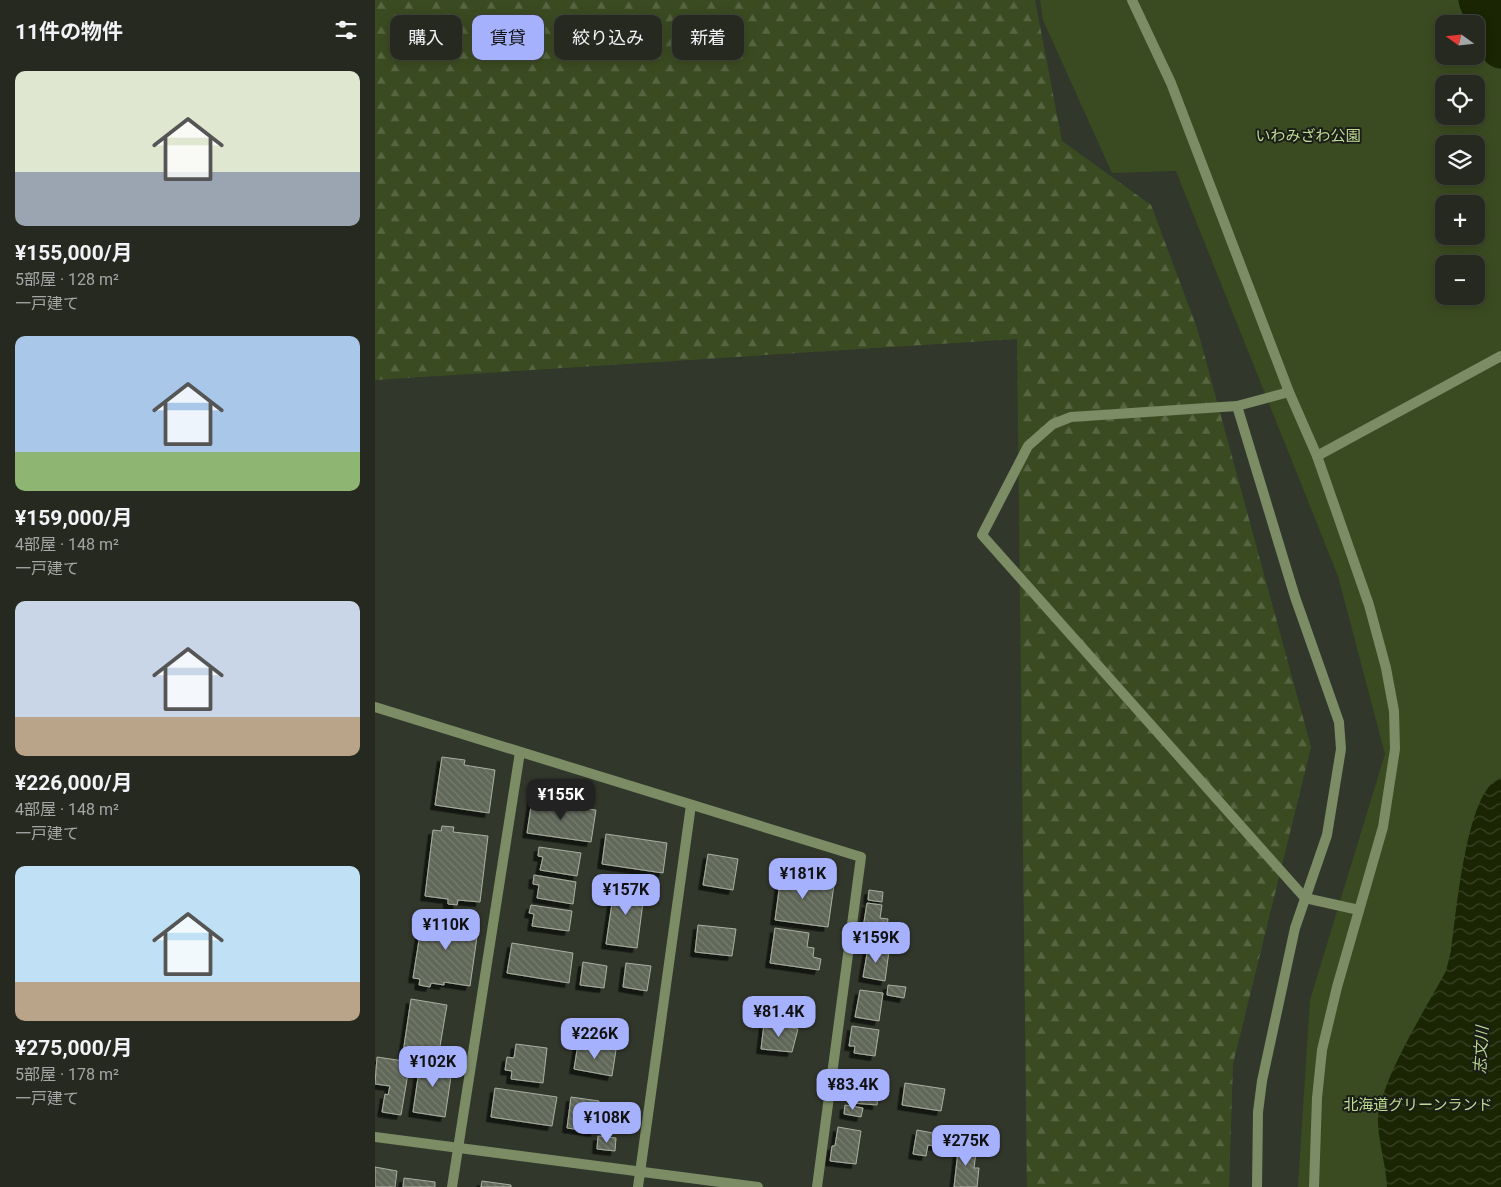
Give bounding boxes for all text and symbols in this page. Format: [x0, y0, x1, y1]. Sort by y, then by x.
chip: 購入 [390, 15, 462, 60]
chip: 賃貸 [472, 15, 544, 60]
chip: 絞り込み [554, 15, 662, 60]
chip: 新着 [672, 15, 744, 60]
north arrow [1435, 15, 1485, 65]
map controls [1435, 15, 1485, 305]
icon: filters [332, 16, 360, 44]
text: 11件の物件 [15, 20, 123, 44]
button: locate [1435, 75, 1485, 125]
icon: home [143, 104, 233, 194]
park label: いわみざわ公園 [1255, 127, 1361, 145]
button: layers [1435, 135, 1485, 185]
button: + [1435, 195, 1485, 245]
text: ¥155,000/月 [15, 241, 133, 265]
button: − [1435, 255, 1485, 305]
text: 5部屋 · 128 m² [15, 270, 119, 289]
text: 一戸建て [15, 294, 79, 313]
icon: home [143, 369, 233, 459]
text: ¥159,000/月 [15, 506, 133, 530]
text: 4部屋 · 148 m² [15, 535, 119, 554]
text: 一戸建て [15, 559, 79, 578]
icon: home [143, 634, 233, 724]
text: ¥226,000/月 [15, 771, 133, 795]
pin: ¥155K [526, 778, 596, 821]
text: ¥155K [538, 785, 584, 804]
text: 4部屋 · 148 m² [15, 800, 119, 819]
text: 一戸建て [15, 824, 79, 843]
pin: ¥181K [768, 858, 838, 900]
text: ¥181K [780, 864, 826, 883]
pin: ¥157K [591, 874, 661, 916]
text: ¥157K [603, 880, 649, 899]
icon: home [143, 899, 233, 989]
pin: ¥110K [411, 908, 481, 951]
text: ¥110K [423, 915, 469, 934]
pin: ¥159K [841, 922, 911, 964]
text: ¥159K [853, 928, 899, 947]
pin: ¥81.4K [738, 996, 820, 1038]
text: ¥81.4K [754, 1002, 804, 1021]
pin: ¥226K [560, 1018, 630, 1060]
text: ¥226K [572, 1024, 618, 1043]
water label: 志文川 [1470, 1024, 1492, 1074]
text: ¥275,000/月 [15, 1036, 133, 1060]
pin: ¥102K [398, 1046, 468, 1088]
text: ¥102K [410, 1052, 456, 1071]
text: 5部屋 · 178 m² [15, 1065, 119, 1084]
pin: ¥83.4K [812, 1068, 894, 1111]
text: ¥83.4K [828, 1075, 878, 1094]
text: 一戸建て [15, 1089, 79, 1108]
park label: 北海道グリーンランド [1343, 1096, 1493, 1114]
pin: ¥108K [572, 1102, 642, 1144]
text: ¥108K [584, 1108, 630, 1127]
pin: ¥275K [931, 1124, 1001, 1167]
text: ¥275K [943, 1131, 989, 1150]

